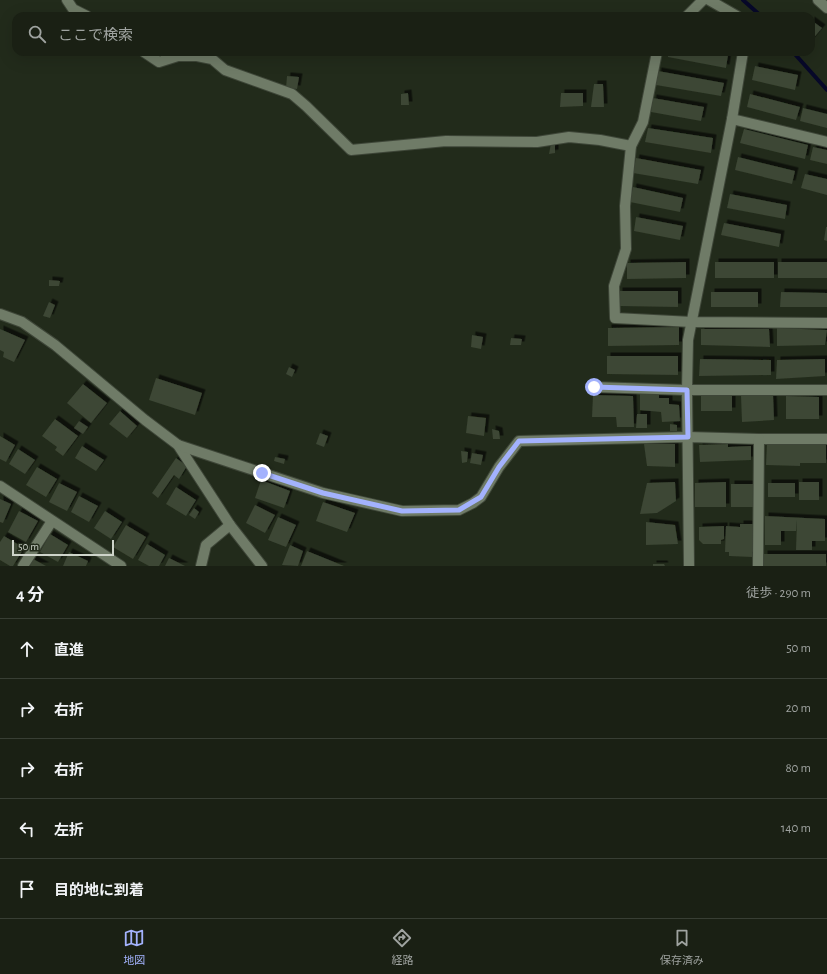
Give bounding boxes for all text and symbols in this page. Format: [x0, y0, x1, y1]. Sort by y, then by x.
search box [12, 12, 815, 56]
icon: search [26, 23, 48, 45]
text: ここで検索 [58, 28, 133, 43]
route start [585, 378, 603, 396]
route end [253, 464, 271, 482]
scale bar [12, 538, 114, 557]
text: 50 m [18, 541, 39, 552]
text: 4 分 [16, 586, 44, 603]
text: 徒歩 · 290 m [746, 587, 811, 600]
icon: ahead [16, 638, 38, 660]
text: 50 m [786, 642, 811, 655]
text: 直進 [54, 643, 84, 658]
icon: right [16, 698, 38, 720]
text: 20 m [786, 702, 811, 715]
text: 右折 [54, 703, 84, 718]
icon: right [16, 758, 38, 780]
text: 80 m [785, 762, 811, 775]
text: 右折 [54, 763, 84, 778]
icon: left [16, 818, 38, 840]
text: 140 m [781, 822, 811, 835]
text: 左折 [54, 823, 84, 838]
icon: arrive [16, 878, 38, 900]
text: 目的地に到着 [54, 883, 144, 898]
tab: 地図 [123, 927, 145, 967]
tab: 経路 [391, 927, 413, 967]
tab: 保存済み [660, 927, 704, 967]

